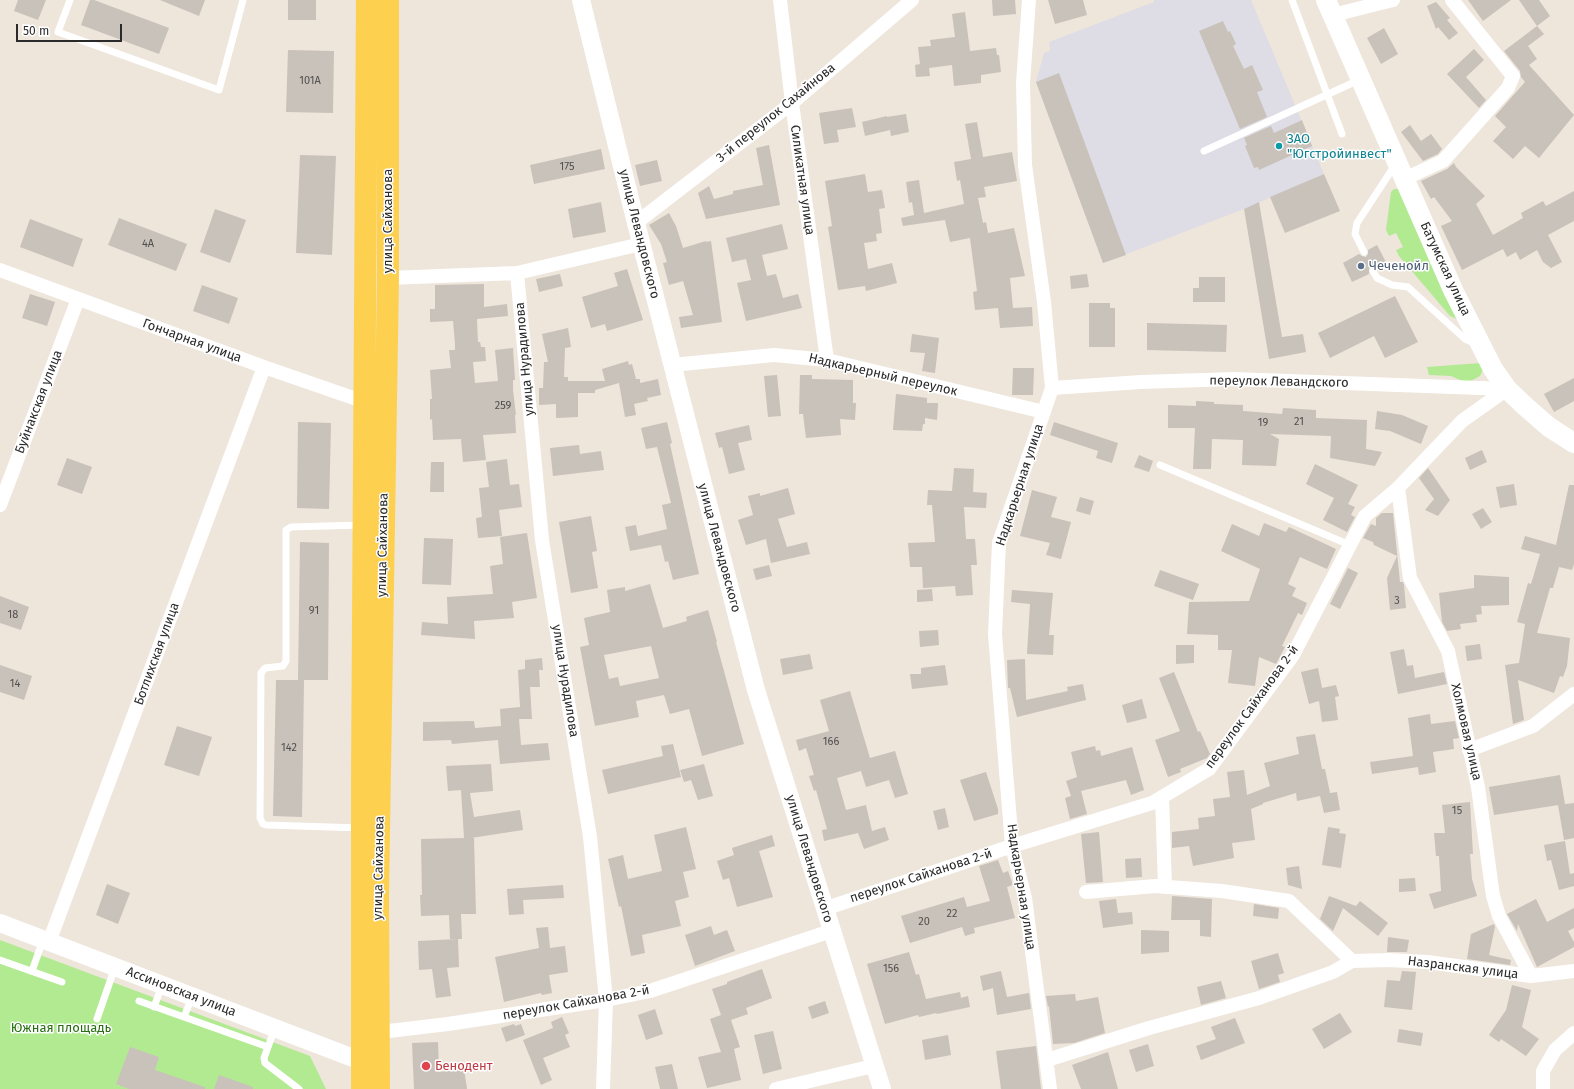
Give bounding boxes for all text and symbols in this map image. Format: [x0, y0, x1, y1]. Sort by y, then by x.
scale bar [18, 16, 124, 42]
text: 50 m [23, 24, 49, 38]
street label: 3-й переулок Сахайнова [713, 60, 839, 166]
house number: 101А [299, 74, 321, 88]
street label: Силикатная улица [787, 124, 817, 236]
place label: ЗАО "Югстройинвест" [1287, 131, 1392, 162]
marker: ЗАО "Югстройинвест" [1274, 141, 1284, 151]
house number: 175 [560, 160, 574, 174]
street label: улица Левандовского [615, 168, 663, 300]
street label: улица Сайханова [380, 169, 396, 273]
street label: Батумская улица [1416, 220, 1474, 318]
house number: 4А [142, 237, 154, 251]
place label: Чеченойл [1369, 258, 1429, 274]
marker: Чеченойл [1356, 261, 1366, 271]
street label: улица Нурадилова [512, 302, 538, 416]
street label: Гончарная улица [140, 316, 244, 366]
street label: Буйнакская улица [12, 348, 66, 456]
street label: Надкарьерный переулок [807, 350, 959, 400]
street label: переулок Левандского [1209, 373, 1349, 391]
house number: 259 [495, 399, 511, 413]
house number: 21 [1294, 415, 1304, 429]
house number: 19 [1258, 416, 1268, 430]
street label: Надкарьерная улица [993, 422, 1047, 548]
street label: улица Левандовского [694, 482, 744, 614]
street label: улица Сайханова [374, 493, 392, 597]
house number: 3 [1394, 594, 1400, 608]
street label: Ботлихская улица [131, 601, 183, 707]
house number: 91 [309, 604, 319, 618]
house number: 18 [8, 608, 18, 622]
street label: улица Нурадилова [548, 623, 582, 739]
street label: переулок Сайханова 2-й [1202, 642, 1302, 772]
house number: 14 [10, 677, 20, 691]
street label: Холмовая улица [1447, 682, 1485, 782]
house number: 166 [823, 735, 839, 749]
house number: 142 [281, 741, 297, 755]
street label: улица Левандовского [782, 793, 836, 925]
house number: 15 [1452, 804, 1462, 818]
street label: улица Сайханова [370, 816, 388, 920]
street label: Надкарьерная улица [1003, 823, 1039, 951]
street label: переулок Сайханова 2-й [848, 846, 994, 906]
house number: 22 [947, 907, 957, 921]
house number: 20 [918, 915, 930, 929]
street label: Назранская улица [1407, 953, 1519, 983]
house number: 156 [883, 962, 899, 976]
street label: Ассиновская улица [124, 964, 238, 1020]
street label: переулок Сайханова 2-й [501, 982, 651, 1024]
park label: Южная площадь [11, 1020, 111, 1036]
place label: Бенодент [435, 1058, 493, 1074]
marker: Бенодент [420, 1060, 432, 1072]

